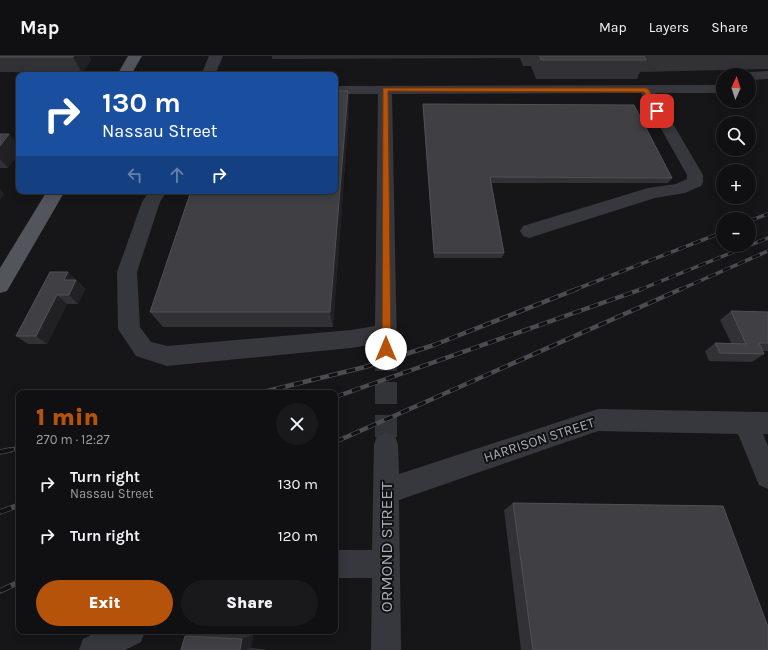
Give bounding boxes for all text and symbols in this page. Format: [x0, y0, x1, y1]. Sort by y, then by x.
text: Map [20, 17, 59, 39]
text: Map [599, 19, 627, 36]
text: Layers [649, 19, 689, 36]
text: Share [711, 19, 748, 36]
north arrow [716, 68, 756, 108]
map controls [716, 68, 756, 252]
text: 130 m [102, 86, 181, 119]
icon: right [36, 88, 88, 140]
pin [640, 94, 674, 128]
icon: arrive [646, 100, 668, 122]
button: search [716, 116, 756, 156]
text: Nassau Street [102, 120, 218, 142]
icon: left [124, 164, 146, 186]
icon: ahead [166, 164, 188, 186]
icon: right [208, 164, 230, 186]
button: + [716, 164, 756, 204]
button: − [716, 212, 756, 252]
position arrow [365, 328, 407, 370]
text: 1 min [36, 403, 99, 431]
button: close [276, 403, 318, 445]
street label: HARRISON STREET [481, 414, 597, 466]
text: 270 m · 12:27 [36, 432, 110, 447]
text: Turn right [70, 468, 140, 486]
icon: right [36, 473, 58, 495]
text: 130 m [278, 475, 318, 493]
street label: ORMOND STREET [376, 481, 396, 612]
text: Nassau Street [70, 486, 154, 501]
icon: right [36, 525, 58, 547]
text: Turn right [70, 527, 140, 545]
text: 120 m [278, 527, 318, 545]
button: Exit [36, 580, 173, 626]
button: Share [181, 580, 318, 626]

